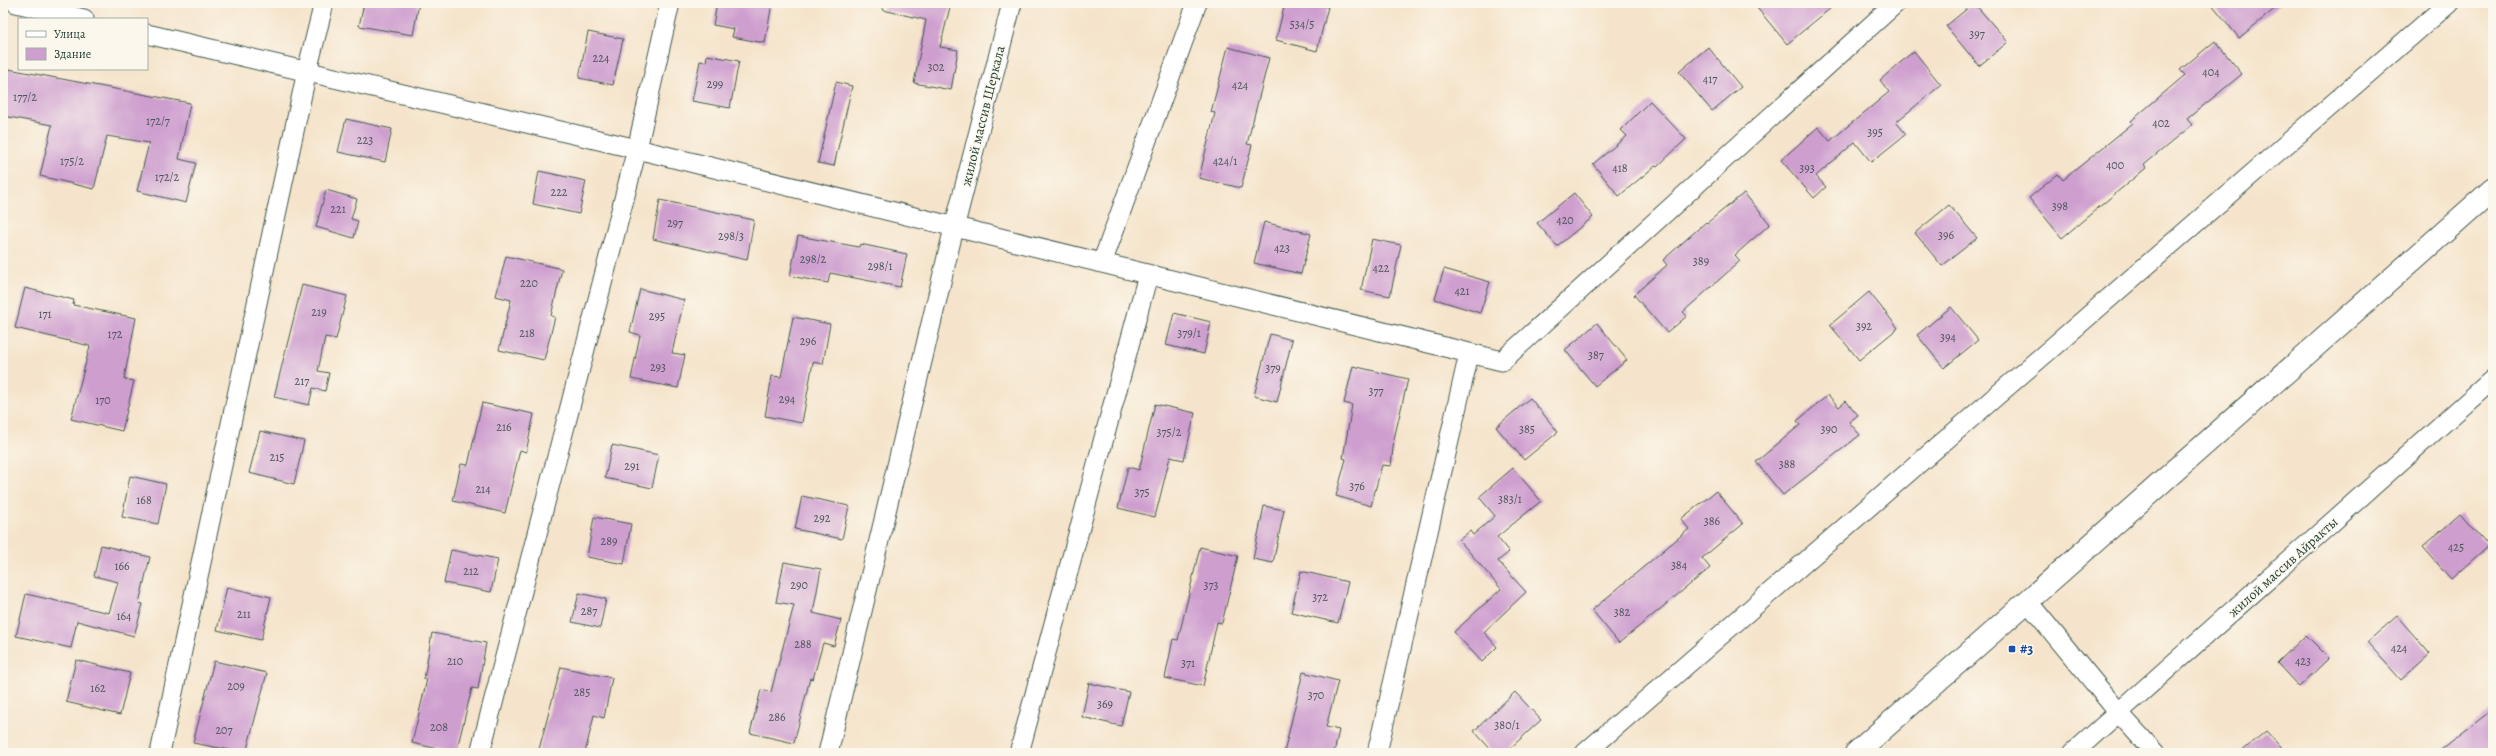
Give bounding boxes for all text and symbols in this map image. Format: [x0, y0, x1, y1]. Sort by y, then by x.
house number: 534/5 [1290, 16, 1314, 32]
legend [18, 18, 148, 70]
text: Улица [54, 26, 86, 42]
house number: 397 [1969, 26, 1986, 42]
street label: жилой массив Шеркала [956, 43, 1010, 188]
text: Здание [54, 46, 91, 62]
house number: 224 [593, 50, 610, 66]
house number: 302 [927, 59, 945, 75]
house number: 404 [2202, 64, 2220, 80]
house number: 417 [1703, 71, 1718, 87]
house number: 299 [707, 76, 723, 92]
house number: 424 [1232, 77, 1249, 93]
house number: 177/2 [13, 89, 37, 105]
house number: 172/7 [146, 113, 171, 129]
house number: 402 [2152, 115, 2170, 131]
house number: 395 [1867, 124, 1883, 140]
house number: 223 [357, 132, 373, 148]
house number: 175/2 [60, 153, 84, 169]
house number: 424/1 [1213, 153, 1237, 169]
house number: 400 [2106, 157, 2124, 173]
house number: 418 [1612, 160, 1628, 176]
house number: 393 [1799, 160, 1815, 176]
house number: 172/2 [155, 169, 180, 185]
house number: 222 [550, 184, 568, 200]
house number: 398 [2052, 198, 2068, 214]
house number: 221 [330, 201, 346, 217]
house number: 420 [1556, 212, 1574, 228]
house number: 297 [667, 215, 684, 231]
house number: 396 [1938, 227, 1954, 243]
house number: 298/3 [718, 228, 744, 244]
house number: 423 [1274, 240, 1290, 256]
house number: 298/2 [800, 251, 827, 267]
house number: 389 [1693, 253, 1709, 269]
house number: 298/1 [867, 258, 893, 274]
house number: 422 [1373, 260, 1390, 276]
house number: 220 [520, 275, 538, 291]
house number: 421 [1454, 283, 1470, 299]
house number: 219 [311, 304, 327, 320]
house number: 171 [38, 306, 52, 322]
house number: 295 [649, 308, 665, 324]
house number: 392 [1856, 318, 1872, 334]
house number: 218 [519, 325, 535, 341]
house number: 379/1 [1177, 325, 1201, 341]
house number: 172 [108, 326, 123, 342]
house number: 394 [1940, 329, 1957, 345]
house number: 296 [800, 333, 817, 349]
house number: 387 [1588, 347, 1605, 363]
house number: 293 [650, 359, 666, 375]
house number: 379 [1265, 360, 1281, 376]
house number: 217 [295, 373, 310, 389]
house number: 377 [1368, 383, 1384, 399]
house number: 294 [779, 391, 796, 407]
house number: 170 [95, 392, 111, 408]
house number: 216 [496, 419, 512, 435]
house number: 385 [1519, 421, 1535, 437]
house number: 390 [1821, 421, 1837, 437]
house number: 375/2 [1157, 424, 1182, 440]
house number: 215 [270, 449, 284, 465]
house number: 388 [1779, 456, 1795, 472]
house number: 291 [624, 458, 640, 474]
house number: 376 [1349, 478, 1365, 494]
house number: 214 [475, 481, 491, 497]
house number: 375 [1134, 484, 1150, 500]
house number: 383/1 [1498, 491, 1522, 507]
house number: 168 [136, 492, 152, 508]
house number: 292 [814, 510, 831, 526]
street label: жилой массив Айракты [2224, 512, 2342, 622]
house number: 386 [1704, 513, 1721, 529]
house number: 289 [601, 533, 617, 549]
house number: 425 [2448, 539, 2464, 555]
house number: 384 [1671, 557, 1688, 573]
house number: 166 [114, 558, 130, 574]
house number: 212 [463, 563, 479, 579]
house number: 290 [790, 577, 808, 593]
house number: 373 [1203, 577, 1219, 593]
house number: 372 [1312, 589, 1328, 605]
house number: 287 [581, 603, 598, 619]
house number: 382 [1614, 604, 1631, 620]
house number: 211 [237, 606, 251, 622]
house number: 164 [116, 608, 132, 624]
house number: 288 [794, 636, 812, 652]
place label: #3 [2020, 640, 2033, 659]
house number: 424 [2391, 640, 2408, 656]
marker: #3 [2007, 644, 2017, 654]
house number: 210 [447, 653, 463, 669]
house number: 423 [2295, 653, 2311, 669]
house number: 371 [1181, 655, 1195, 671]
house number: 209 [227, 678, 245, 694]
house number: 162 [90, 680, 106, 696]
house number: 285 [574, 684, 590, 700]
house number: 370 [1308, 687, 1324, 703]
house number: 369 [1097, 696, 1113, 712]
house number: 286 [768, 709, 786, 725]
house number: 380/1 [1494, 717, 1520, 733]
house number: 208 [430, 719, 448, 735]
house number: 207 [215, 722, 234, 738]

